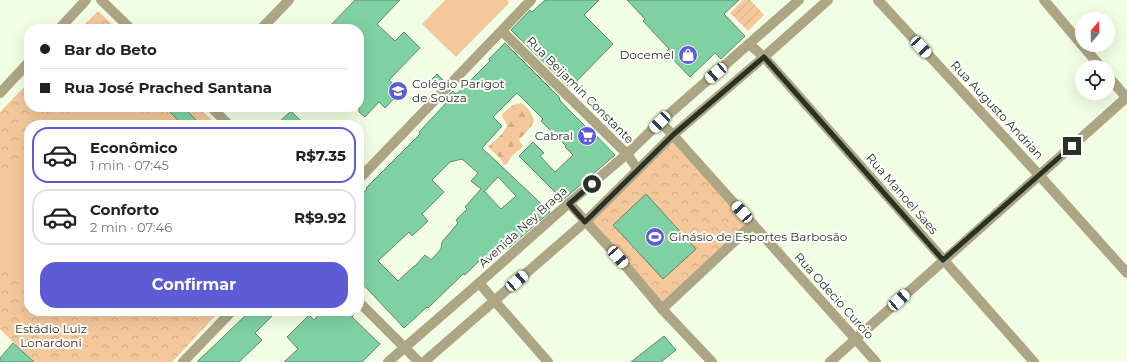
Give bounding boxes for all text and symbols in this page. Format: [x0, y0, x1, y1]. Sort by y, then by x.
north arrow [1075, 12, 1115, 52]
map controls [1075, 12, 1115, 100]
street label: Rua Beijamin Constante [524, 33, 637, 146]
car [908, 34, 934, 60]
text: Bar do Beto [64, 40, 157, 59]
shop icon: Docemel [677, 44, 699, 66]
place label: Docemel [619, 47, 674, 62]
street label: Rua Augusto Andrian [948, 57, 1047, 162]
button: locate [1075, 60, 1115, 100]
car [703, 61, 729, 85]
place label: Colégio Parigot de Souza [412, 76, 505, 105]
text: Rua José Prached Santana [64, 78, 272, 97]
school or university icon: Colégio Parigot de Souza [387, 80, 409, 102]
car [647, 109, 673, 135]
supermarket icon: Cabral [576, 125, 598, 147]
place label: Cabral [535, 128, 573, 143]
icon: car [42, 137, 78, 173]
route end [1063, 137, 1081, 155]
text: Econômico [90, 138, 178, 157]
text: R$7.35 [295, 146, 346, 165]
street label: Rua Manoel Saes [863, 150, 942, 237]
text: 1 min · 07:45 [90, 157, 169, 173]
route start [583, 175, 601, 193]
street label: Avenida Ney Braga [475, 183, 570, 270]
icon: car [42, 199, 78, 235]
car [730, 199, 754, 225]
text: Conforto [90, 200, 159, 219]
text: R$9.92 [294, 208, 346, 227]
text: 2 min · 07:46 [90, 219, 172, 235]
sports icon: Ginásio de Esportes Barbosão [644, 226, 666, 248]
place label: Ginásio de Esportes Barbosão [669, 229, 847, 244]
car [606, 244, 630, 270]
street label: Rua Odecio Curcio [792, 249, 877, 342]
button: Confirmar [40, 262, 348, 308]
car [504, 269, 530, 293]
car [886, 288, 912, 312]
park label: Estádio Luiz Lonardoni [15, 321, 87, 350]

